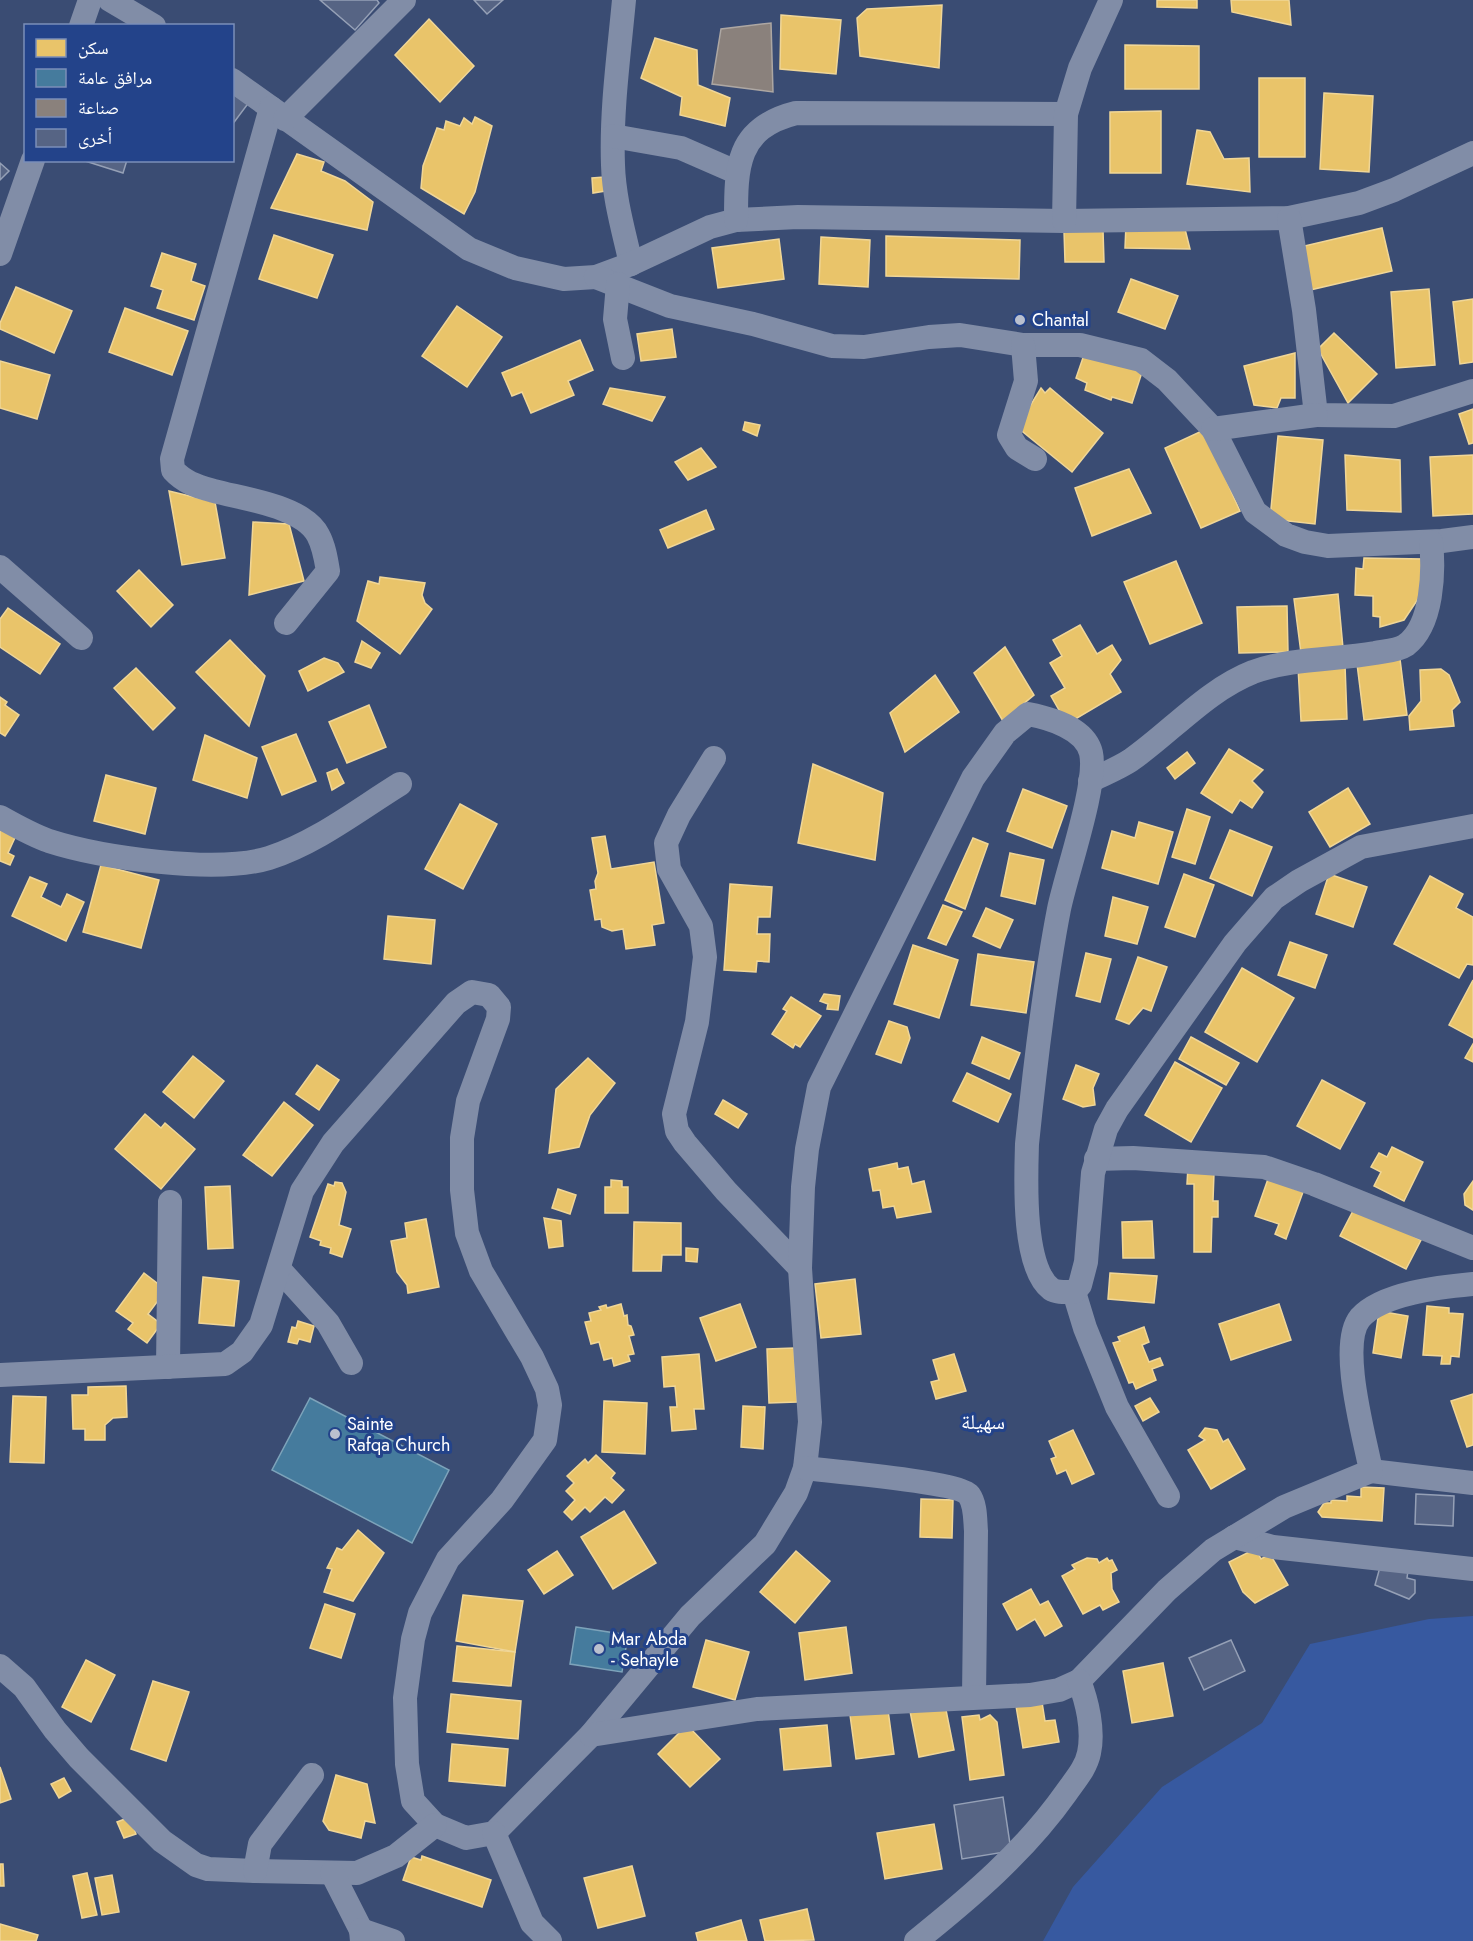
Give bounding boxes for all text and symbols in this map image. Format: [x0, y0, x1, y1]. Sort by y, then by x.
legend [24, 24, 234, 162]
text: سكن [78, 35, 109, 61]
text: مرافق عامة [78, 65, 152, 91]
text: صناعة [78, 95, 119, 121]
text: أخرى [78, 125, 112, 151]
place label: Chantal [1032, 307, 1089, 333]
marker: Chantal [1013, 313, 1027, 327]
district label: سهيلة [961, 1407, 1005, 1437]
place label: Sainte Rafqa Church [347, 1411, 450, 1458]
marker: Sainte Rafqa Church [328, 1427, 342, 1441]
place label: Mar Abda - Sehayle [611, 1626, 687, 1673]
marker: Mar Abda - Sehayle [592, 1642, 606, 1656]

